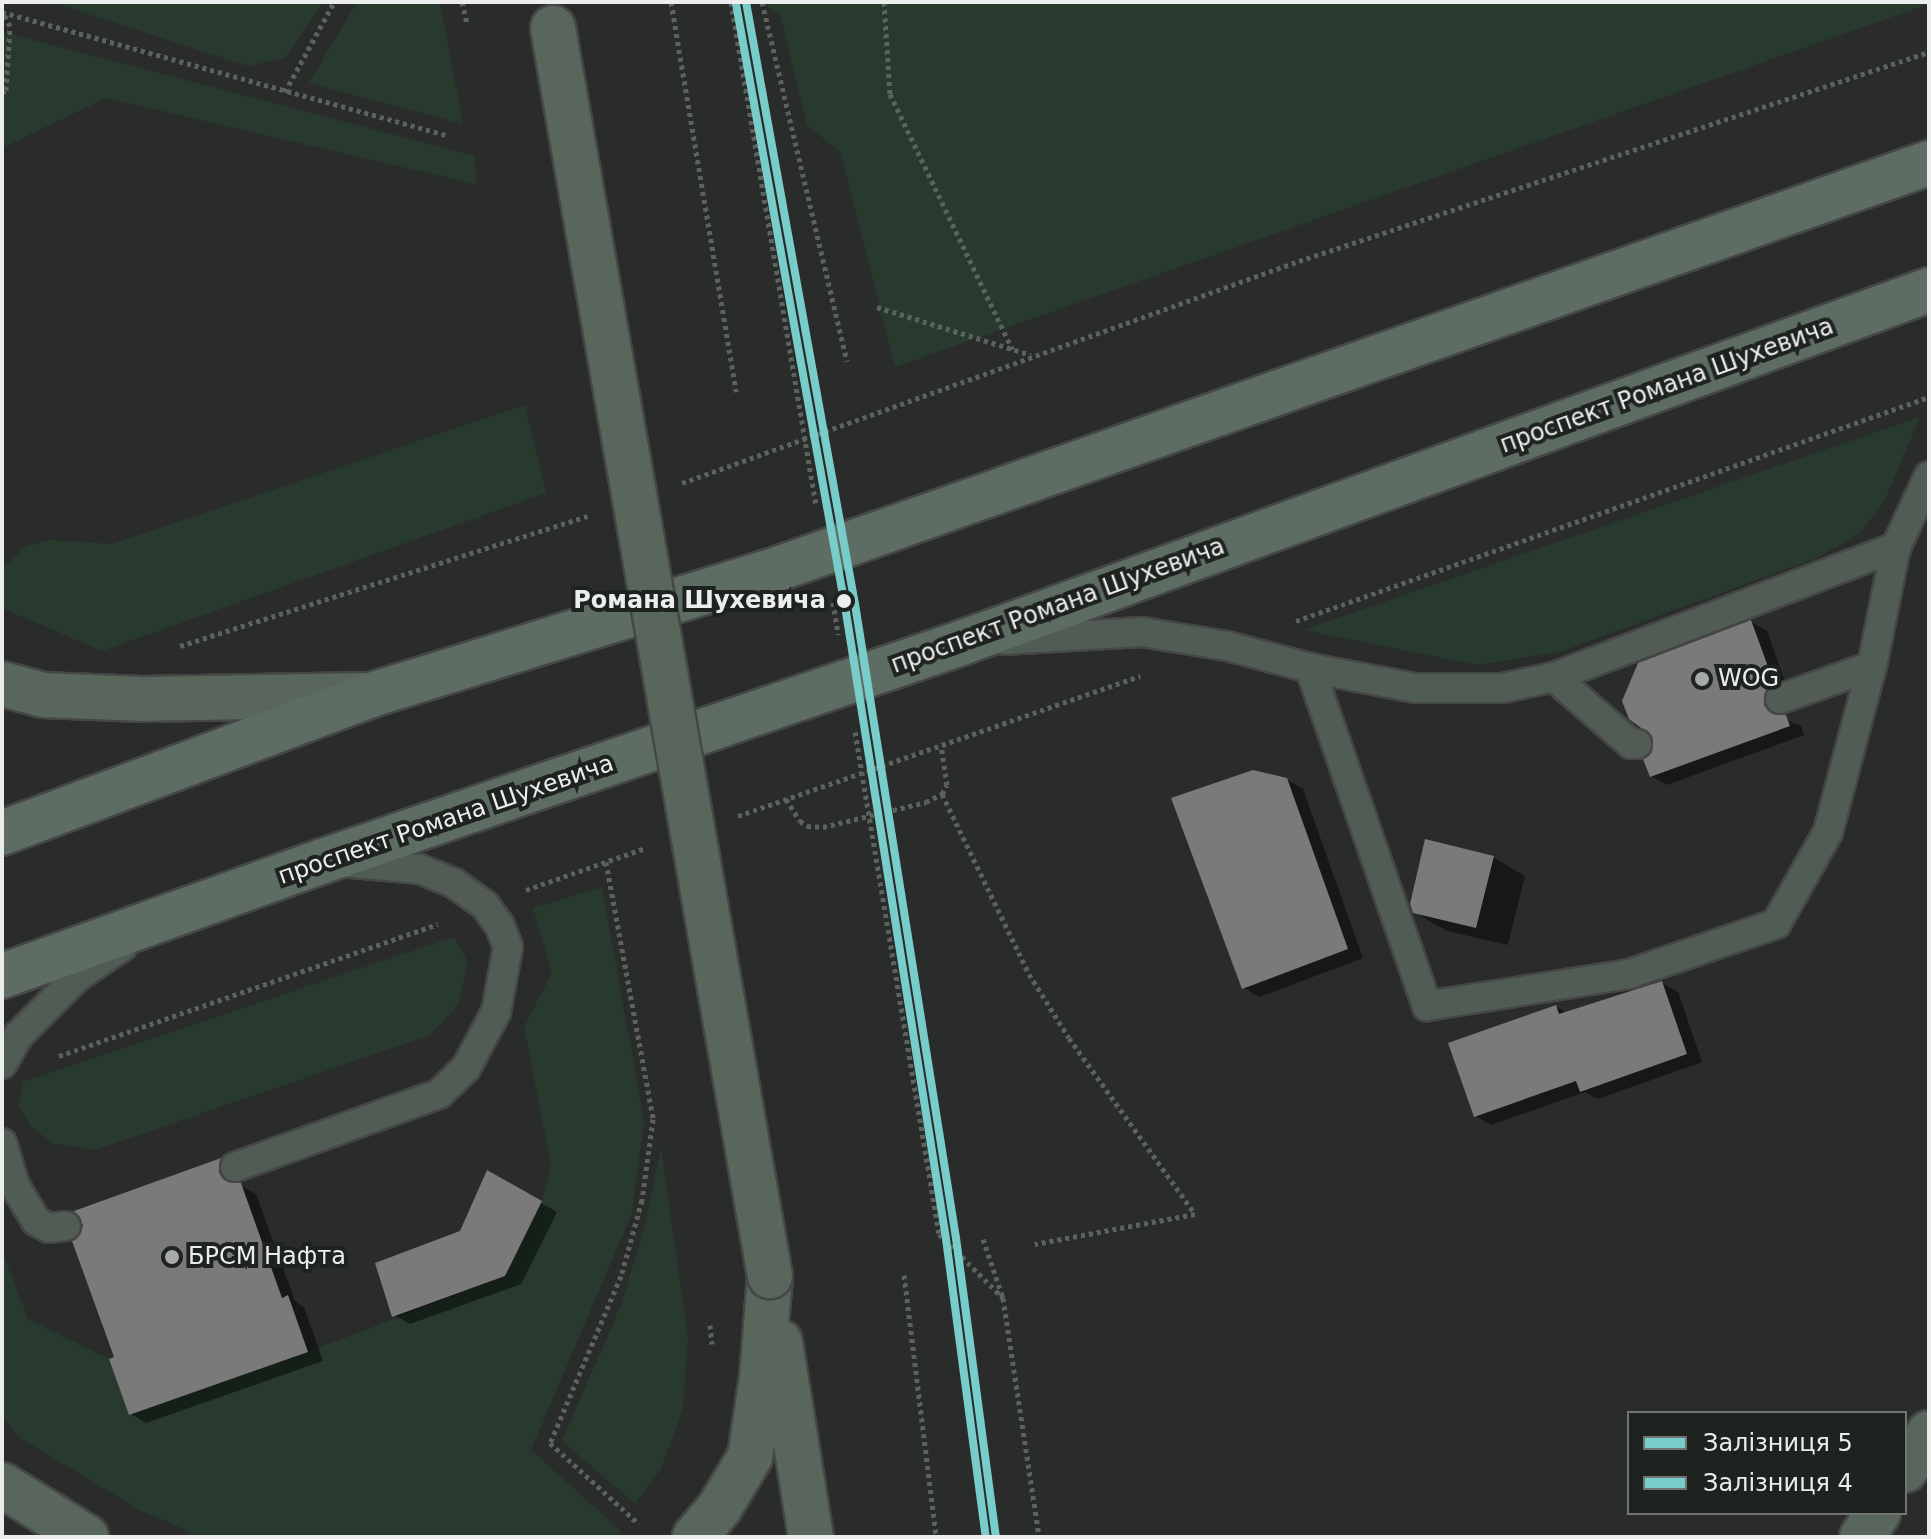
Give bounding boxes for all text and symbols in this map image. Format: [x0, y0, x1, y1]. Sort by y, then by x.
street label: проспект Романа Шухевича [1496, 312, 1838, 460]
street label: проспект Романа Шухевича [887, 532, 1229, 680]
place label: Романа Шухевича [573, 587, 826, 615]
marker: Романа Шухевича [833, 590, 855, 612]
place label: WOG [1718, 665, 1779, 693]
marker: WOG [1693, 670, 1711, 688]
street label: проспект Романа Шухевича [275, 749, 617, 891]
place label: БРСМ Нафта [188, 1243, 346, 1271]
marker: БРСМ Нафта [163, 1248, 181, 1266]
legend [1627, 1411, 1907, 1515]
text: Залізниця 5 [1703, 1429, 1853, 1457]
text: Залізниця 4 [1703, 1469, 1853, 1497]

